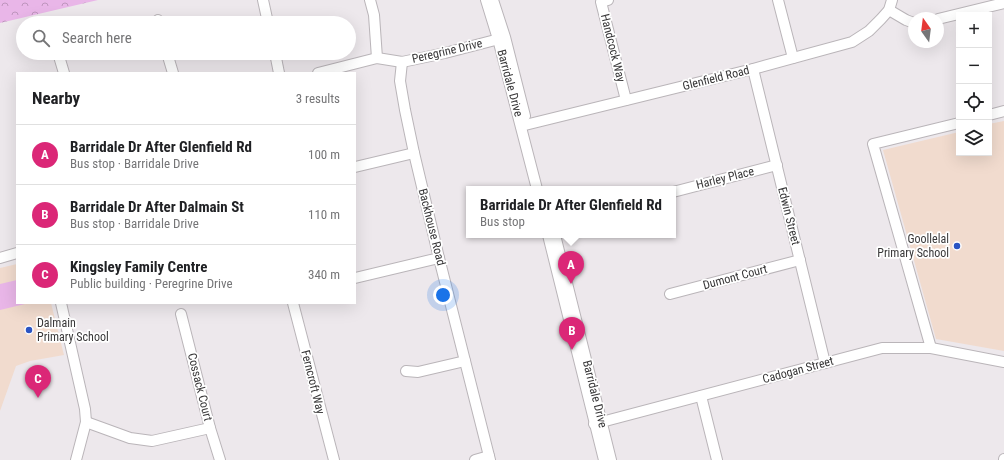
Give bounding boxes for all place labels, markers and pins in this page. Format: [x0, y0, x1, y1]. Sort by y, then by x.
place label: Goollelal Primary School [877, 232, 949, 260]
marker: Goollelal Primary School [952, 241, 962, 251]
pin: A [558, 251, 584, 284]
place label: Dalmain Primary School [37, 316, 109, 344]
pin: B [559, 317, 585, 350]
marker: Dalmain Primary School [24, 325, 34, 335]
pin: C [25, 365, 51, 398]

